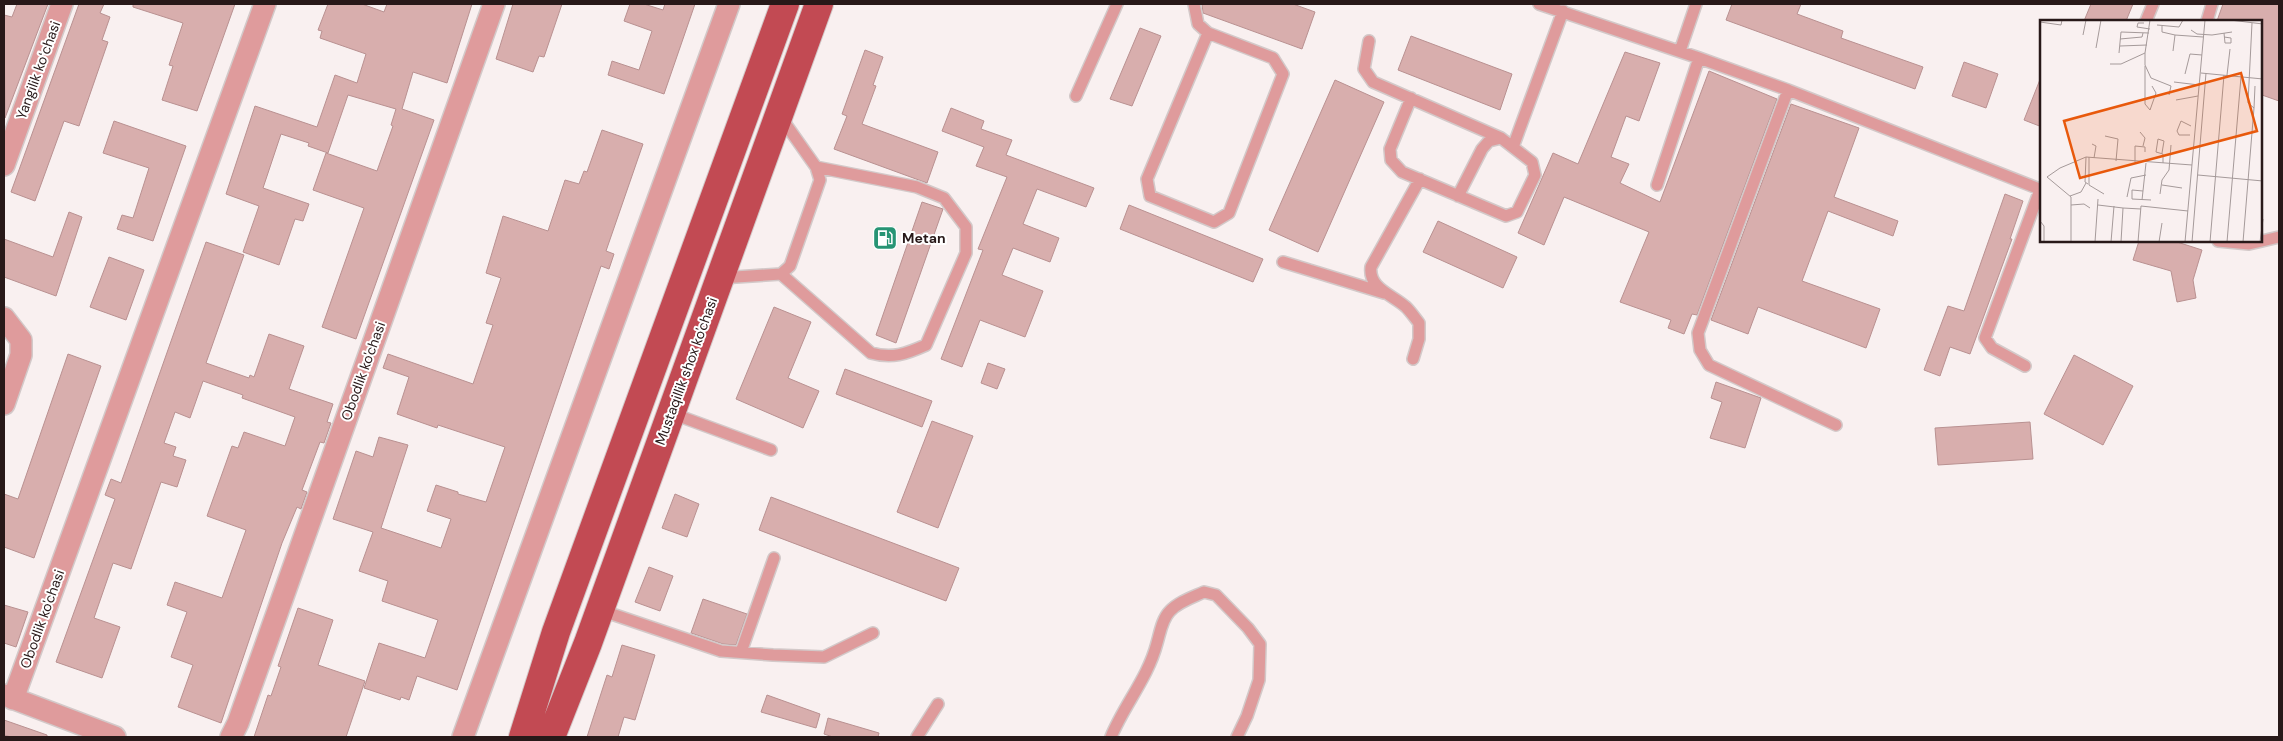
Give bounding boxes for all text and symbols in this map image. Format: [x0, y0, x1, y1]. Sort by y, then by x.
street label: Yangilik koʻchasi [12, 18, 64, 122]
inset map [2040, 20, 2263, 242]
fuel station icon: Metan [872, 225, 898, 251]
place label: Metan [902, 229, 946, 247]
street label: Mustaqillik shox ko'chasi [651, 295, 721, 447]
street label: Obodlik ko'chasi [337, 319, 389, 423]
street label: Obodlik ko'chasi [16, 567, 68, 671]

